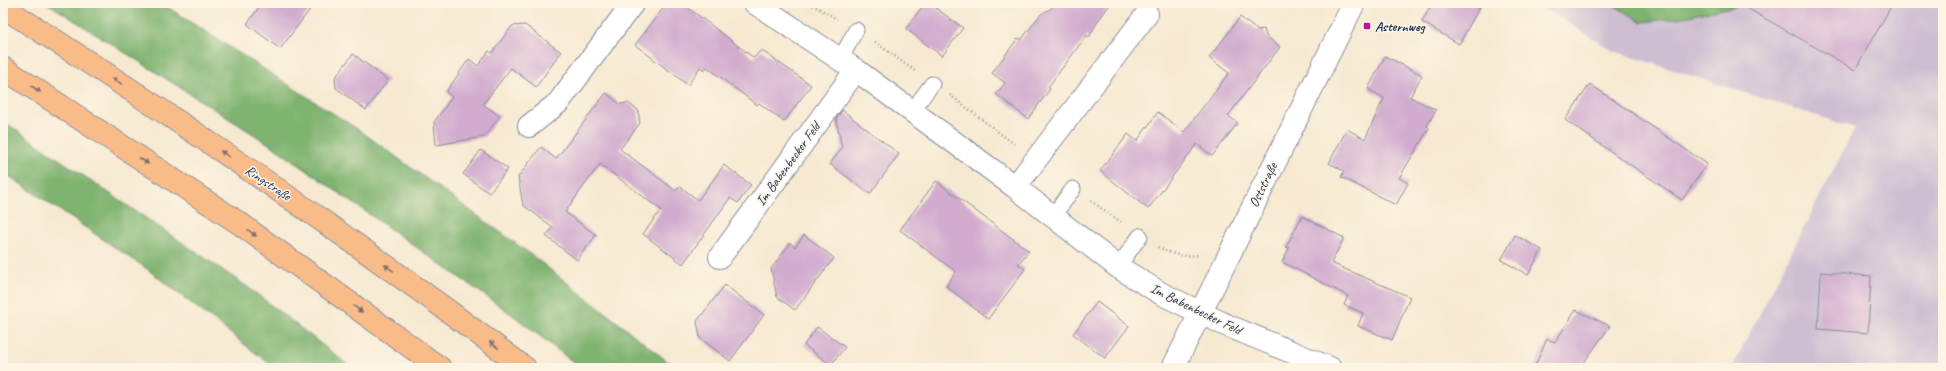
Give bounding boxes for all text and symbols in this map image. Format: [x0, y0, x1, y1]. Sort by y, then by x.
place label: Asternweg [1375, 18, 1426, 35]
marker: Asternweg [1362, 21, 1372, 31]
one-way arrow [112, 77, 123, 85]
one-way arrow [30, 85, 41, 93]
street label: Im Babenbecker Feld [752, 117, 826, 209]
one-way arrow [220, 150, 230, 158]
one-way arrow [138, 157, 150, 164]
street label: Oststraße [1245, 159, 1282, 210]
street label: Ringstraße [242, 162, 295, 205]
one-way arrow [247, 229, 258, 237]
one-way arrow [384, 264, 395, 272]
street label: Im Babenbecker Feld [1148, 280, 1247, 339]
one-way arrow [353, 305, 363, 313]
one-way arrow [489, 340, 500, 349]

